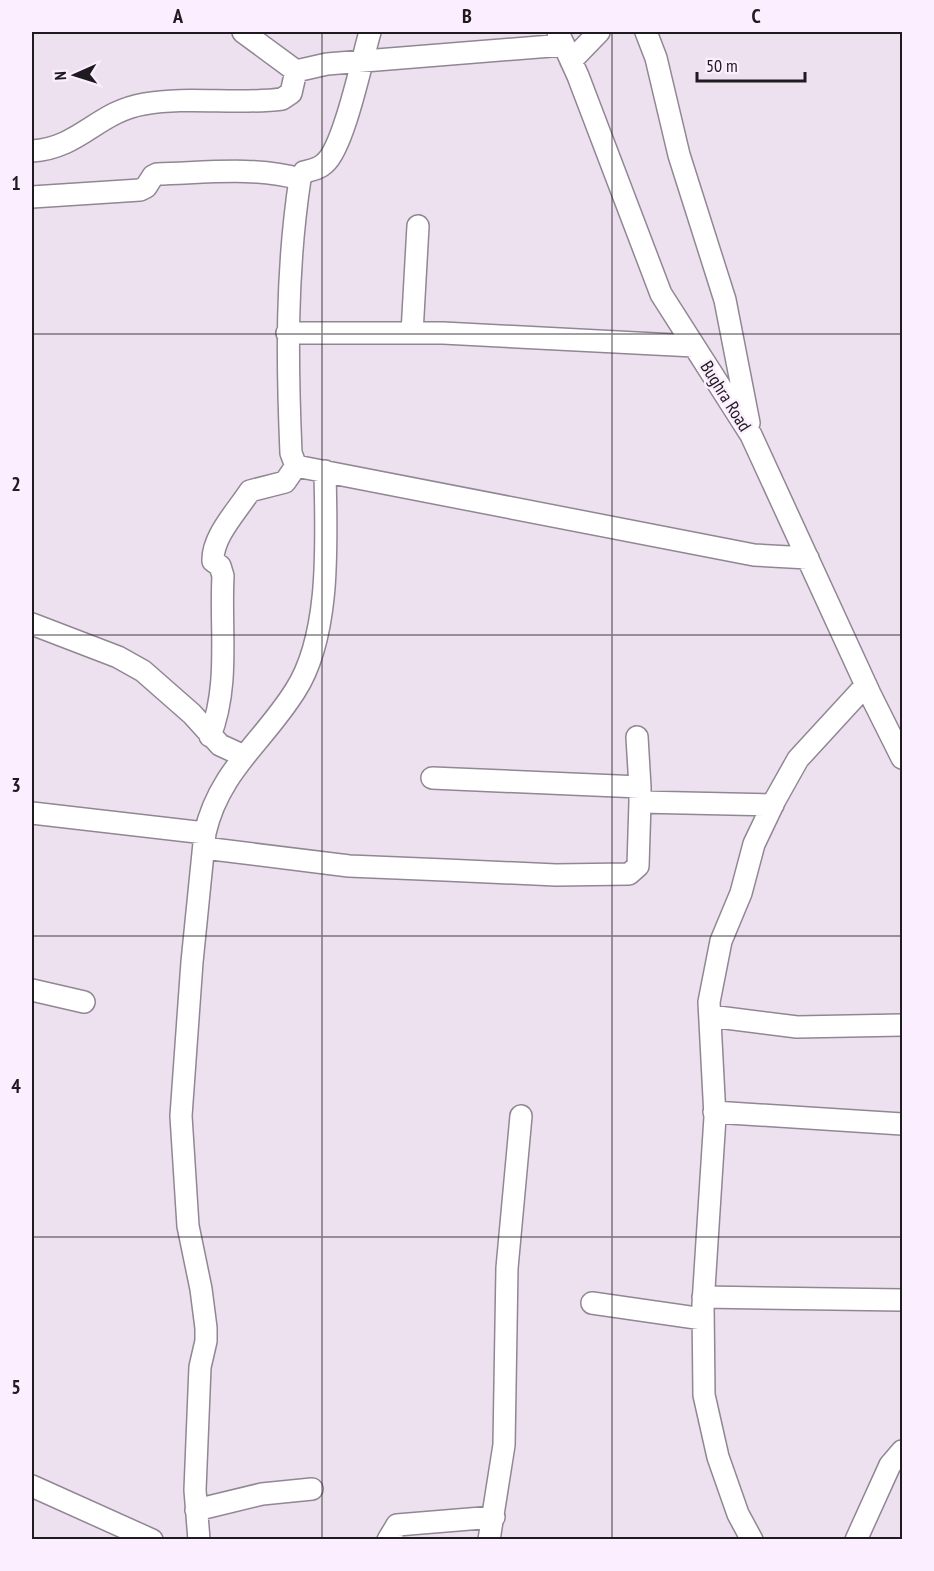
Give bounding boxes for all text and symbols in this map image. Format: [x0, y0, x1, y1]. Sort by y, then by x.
text: A [172, 3, 184, 29]
text: B [462, 3, 472, 29]
text: C [751, 3, 761, 29]
north arrow [45, 45, 105, 105]
scale bar [697, 45, 805, 83]
text: 50 m [706, 54, 738, 77]
text: N [50, 71, 70, 81]
text: 1 [11, 170, 21, 196]
street label: Bughra Road [695, 357, 757, 435]
text: 2 [11, 471, 21, 497]
text: 3 [11, 772, 21, 798]
text: 4 [11, 1073, 21, 1099]
text: 5 [11, 1374, 21, 1400]

